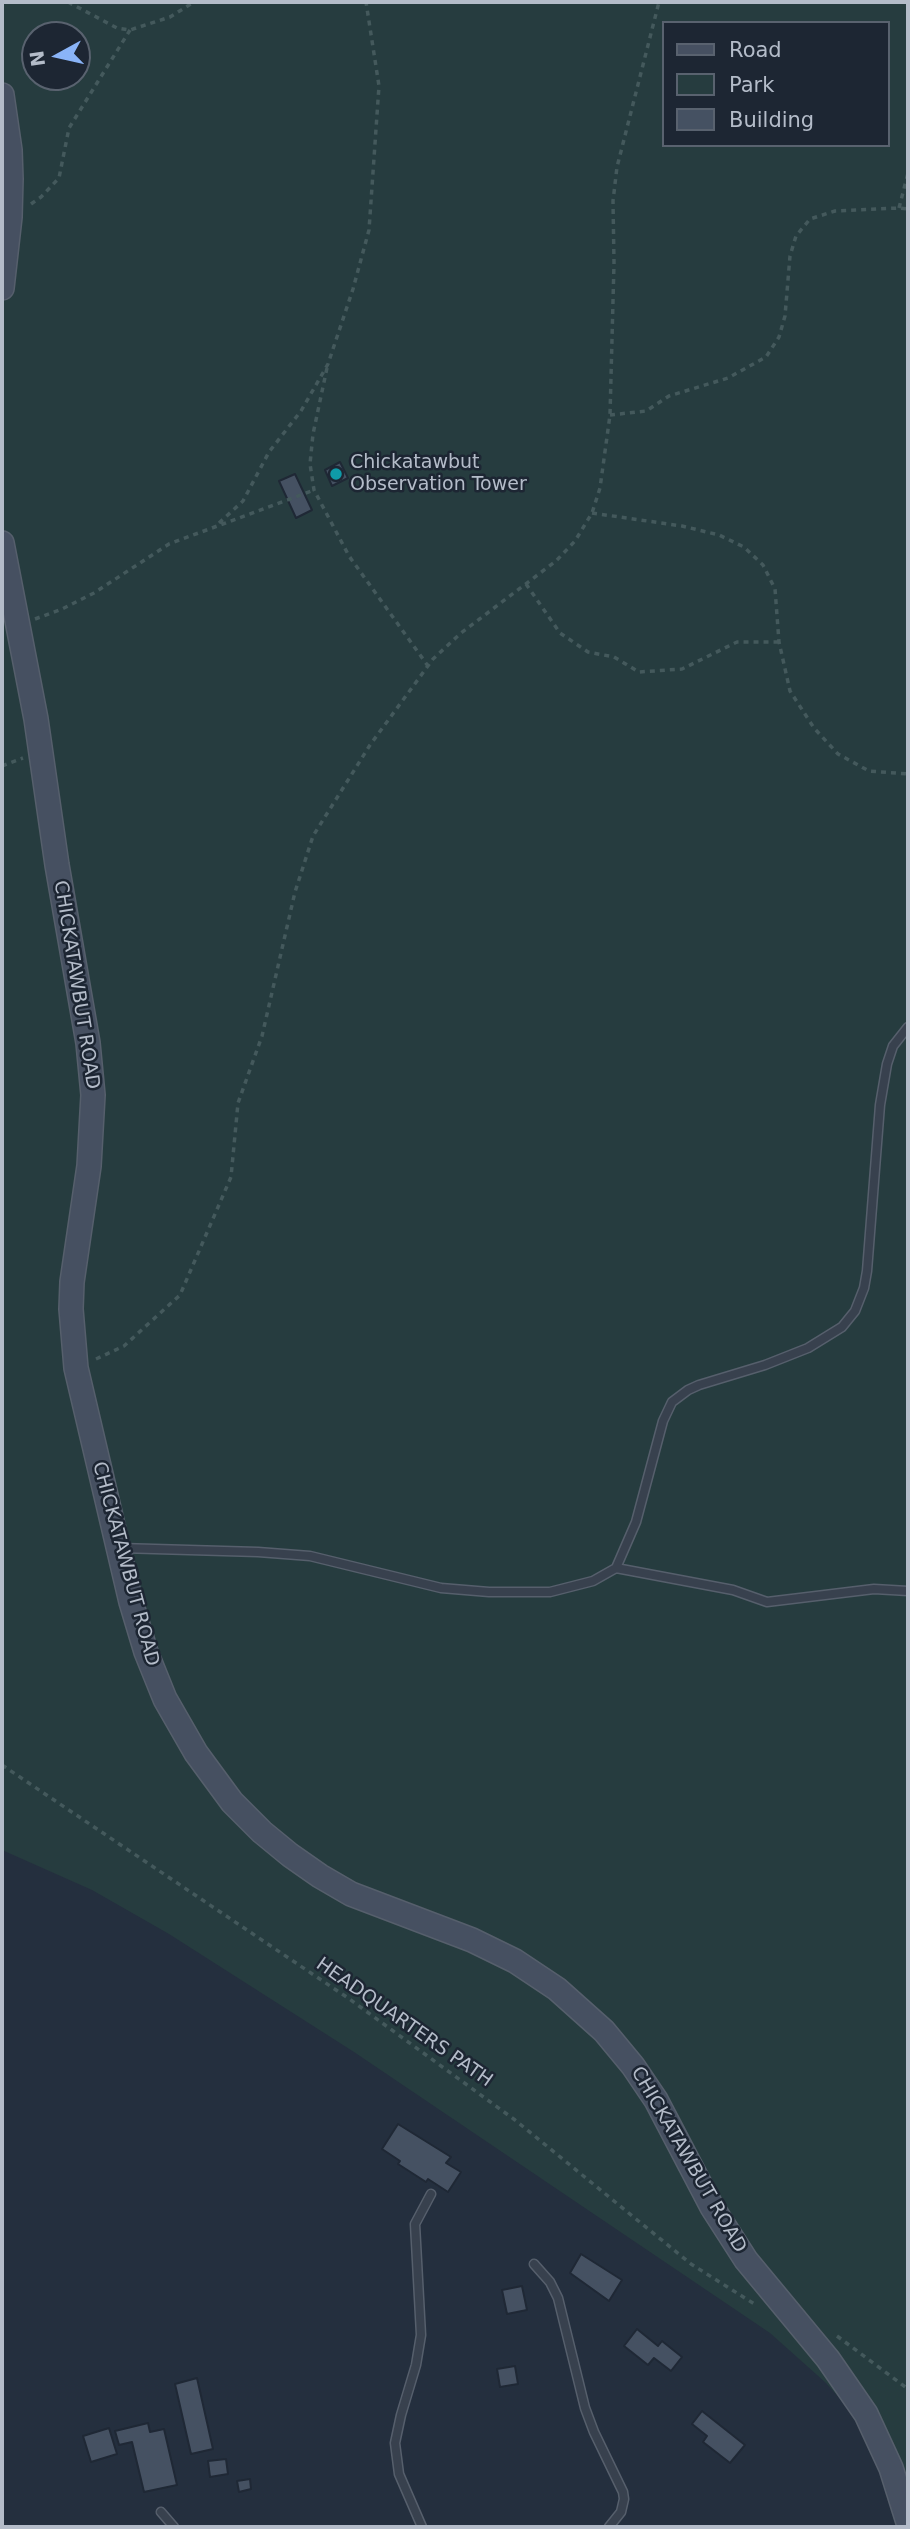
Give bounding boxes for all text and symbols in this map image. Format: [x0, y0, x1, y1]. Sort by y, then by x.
north arrow [21, 21, 91, 91]
legend [662, 21, 889, 147]
text: Road [729, 38, 782, 62]
text: N [25, 49, 49, 68]
text: Park [729, 73, 774, 97]
text: Building [729, 108, 814, 132]
place label: Chickatawbut Observation Tower [350, 452, 527, 496]
marker: Chickatawbut Observation Tower [328, 466, 344, 482]
street label: CHICKATAWBUT ROAD [48, 879, 104, 1091]
street label: CHICKATAWBUT ROAD [87, 1459, 163, 1669]
street label: HEADQUARTERS PATH [311, 1953, 497, 2093]
street label: CHICKATAWBUT ROAD [625, 2063, 751, 2257]

